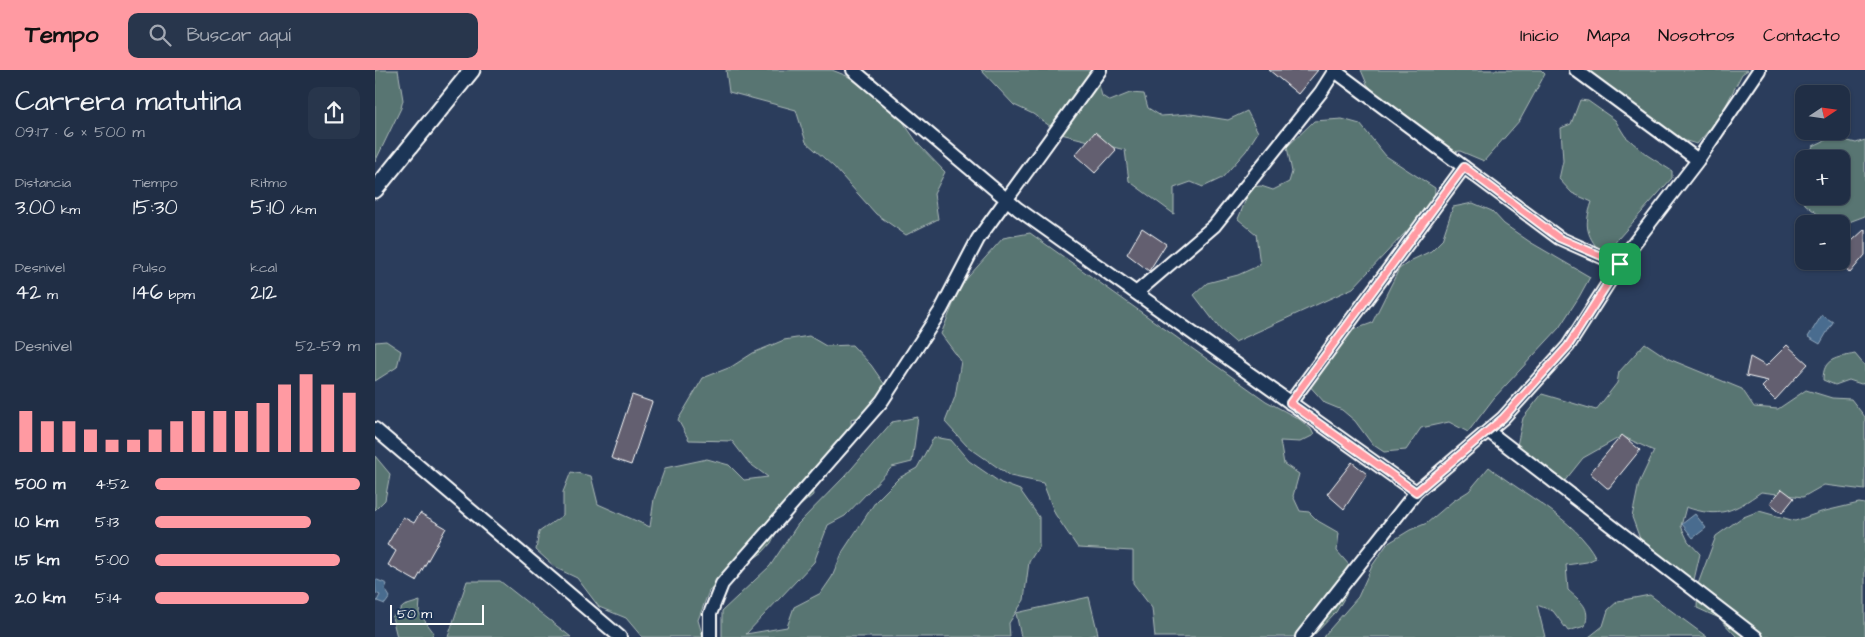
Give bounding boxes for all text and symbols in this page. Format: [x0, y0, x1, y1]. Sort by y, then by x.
search box [128, 13, 478, 58]
text: Tempo [25, 18, 98, 52]
icon: search [146, 21, 174, 49]
text: Buscar aquí [186, 22, 291, 49]
text: Inicio [1520, 23, 1559, 48]
text: Mapa [1587, 23, 1630, 48]
text: Nosotros [1658, 23, 1735, 48]
text: Contacto [1763, 23, 1840, 48]
text: Carrera matutina [15, 82, 241, 121]
north arrow [1795, 85, 1850, 140]
map controls [1795, 85, 1850, 270]
button: share [308, 87, 360, 139]
text: 09:17 · 6 × 500 m [15, 121, 145, 143]
button: + [1795, 150, 1850, 205]
text: Distancia [15, 173, 71, 193]
text: Tiempo [133, 173, 178, 193]
text: Ritmo [250, 173, 287, 193]
text: 3.00 [15, 193, 55, 222]
text: 15:30 [133, 193, 178, 222]
text: 5:10 [250, 193, 285, 222]
text: km [55, 200, 80, 220]
text: /km [285, 200, 316, 220]
button: − [1795, 215, 1850, 270]
pin [1599, 243, 1641, 285]
icon: arrive [1606, 250, 1634, 278]
text: Desnivel [15, 258, 65, 278]
text: Pulso [133, 258, 166, 278]
text: kcal [250, 258, 277, 278]
text: 42 [15, 278, 41, 307]
text: 146 [133, 278, 163, 307]
text: 212 [250, 278, 277, 307]
text: m [41, 285, 58, 305]
text: bpm [163, 285, 195, 305]
text: Desnivel [15, 335, 72, 357]
text: 52–59 m [295, 335, 360, 357]
text: 500 m [15, 473, 65, 495]
text: 4:52 [95, 473, 129, 495]
text: 1.0 km [15, 511, 58, 533]
text: 5:13 [95, 511, 119, 533]
text: 1.5 km [15, 549, 59, 571]
text: 5:00 [95, 549, 129, 571]
text: 2.0 km [15, 587, 65, 609]
text: 5:14 [95, 587, 122, 609]
scale bar [390, 602, 484, 625]
text: 50 m [397, 604, 432, 624]

